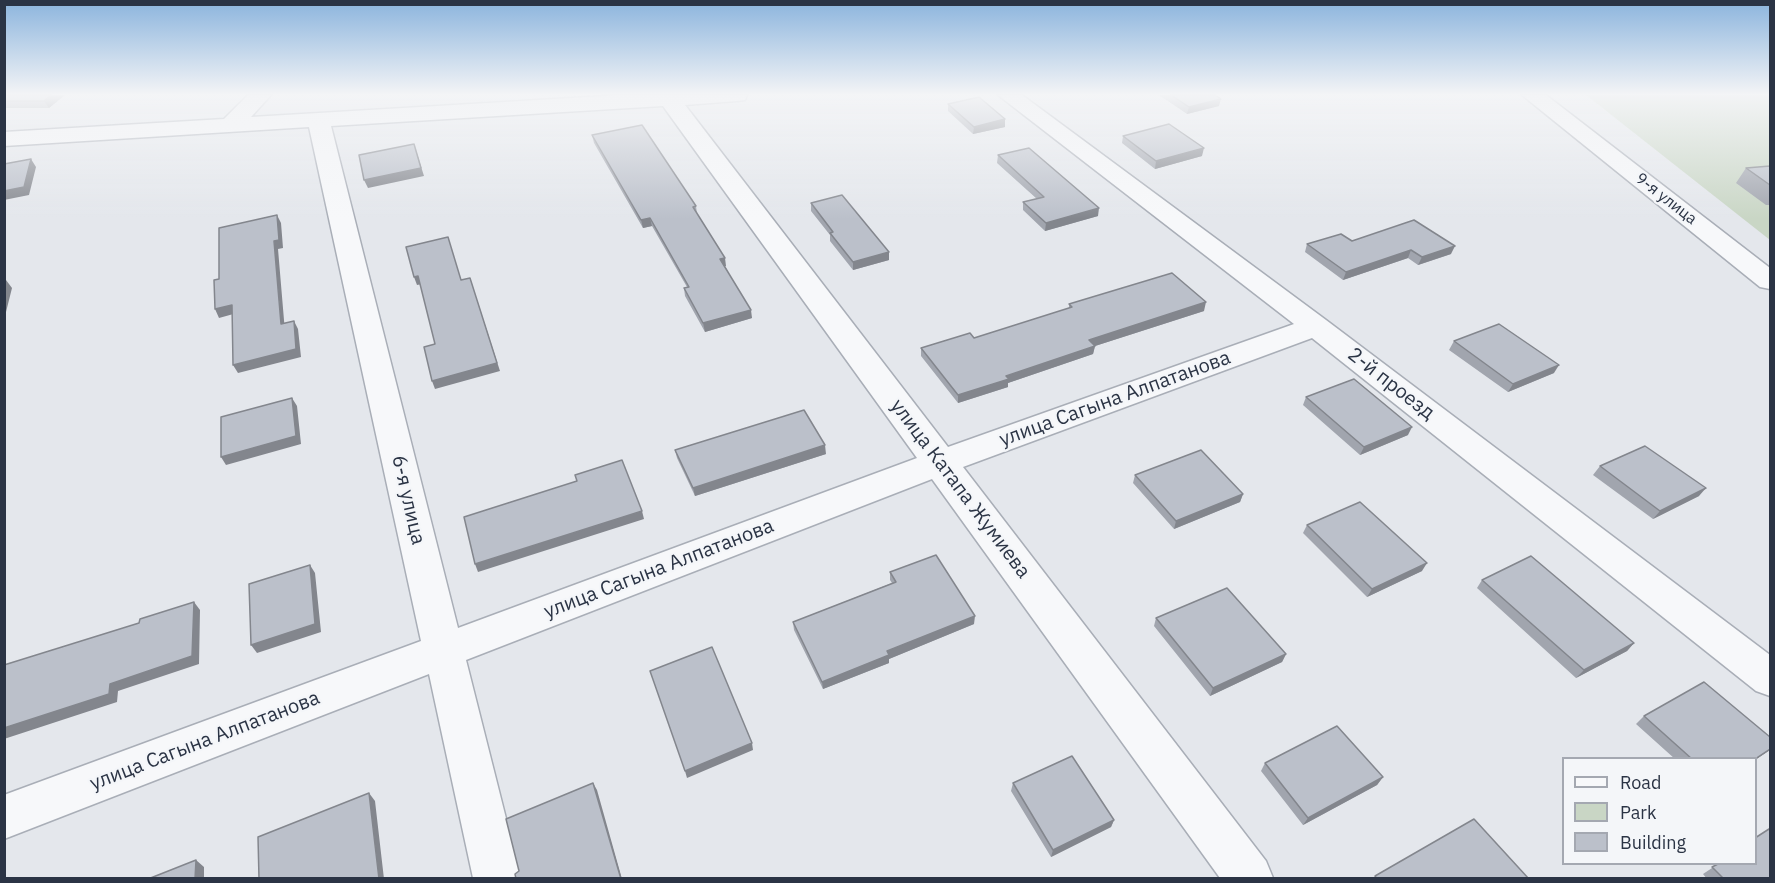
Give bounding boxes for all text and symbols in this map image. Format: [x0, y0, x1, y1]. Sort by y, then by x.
street label: 9-я улица [1631, 169, 1701, 229]
street label: 2-й проезд [1343, 343, 1439, 425]
street label: улица Сагына Алпатанова [996, 346, 1234, 452]
street label: улица Катапа Жумиева [885, 395, 1035, 583]
street label: 6-я улица [386, 453, 430, 547]
street label: улица Сагына Алпатанова [541, 514, 777, 624]
street label: улица Сагына Алпатанова [87, 686, 323, 796]
legend [1562, 757, 1757, 865]
text: Road [1620, 771, 1661, 794]
text: Park [1620, 801, 1656, 824]
text: Building [1620, 831, 1686, 854]

